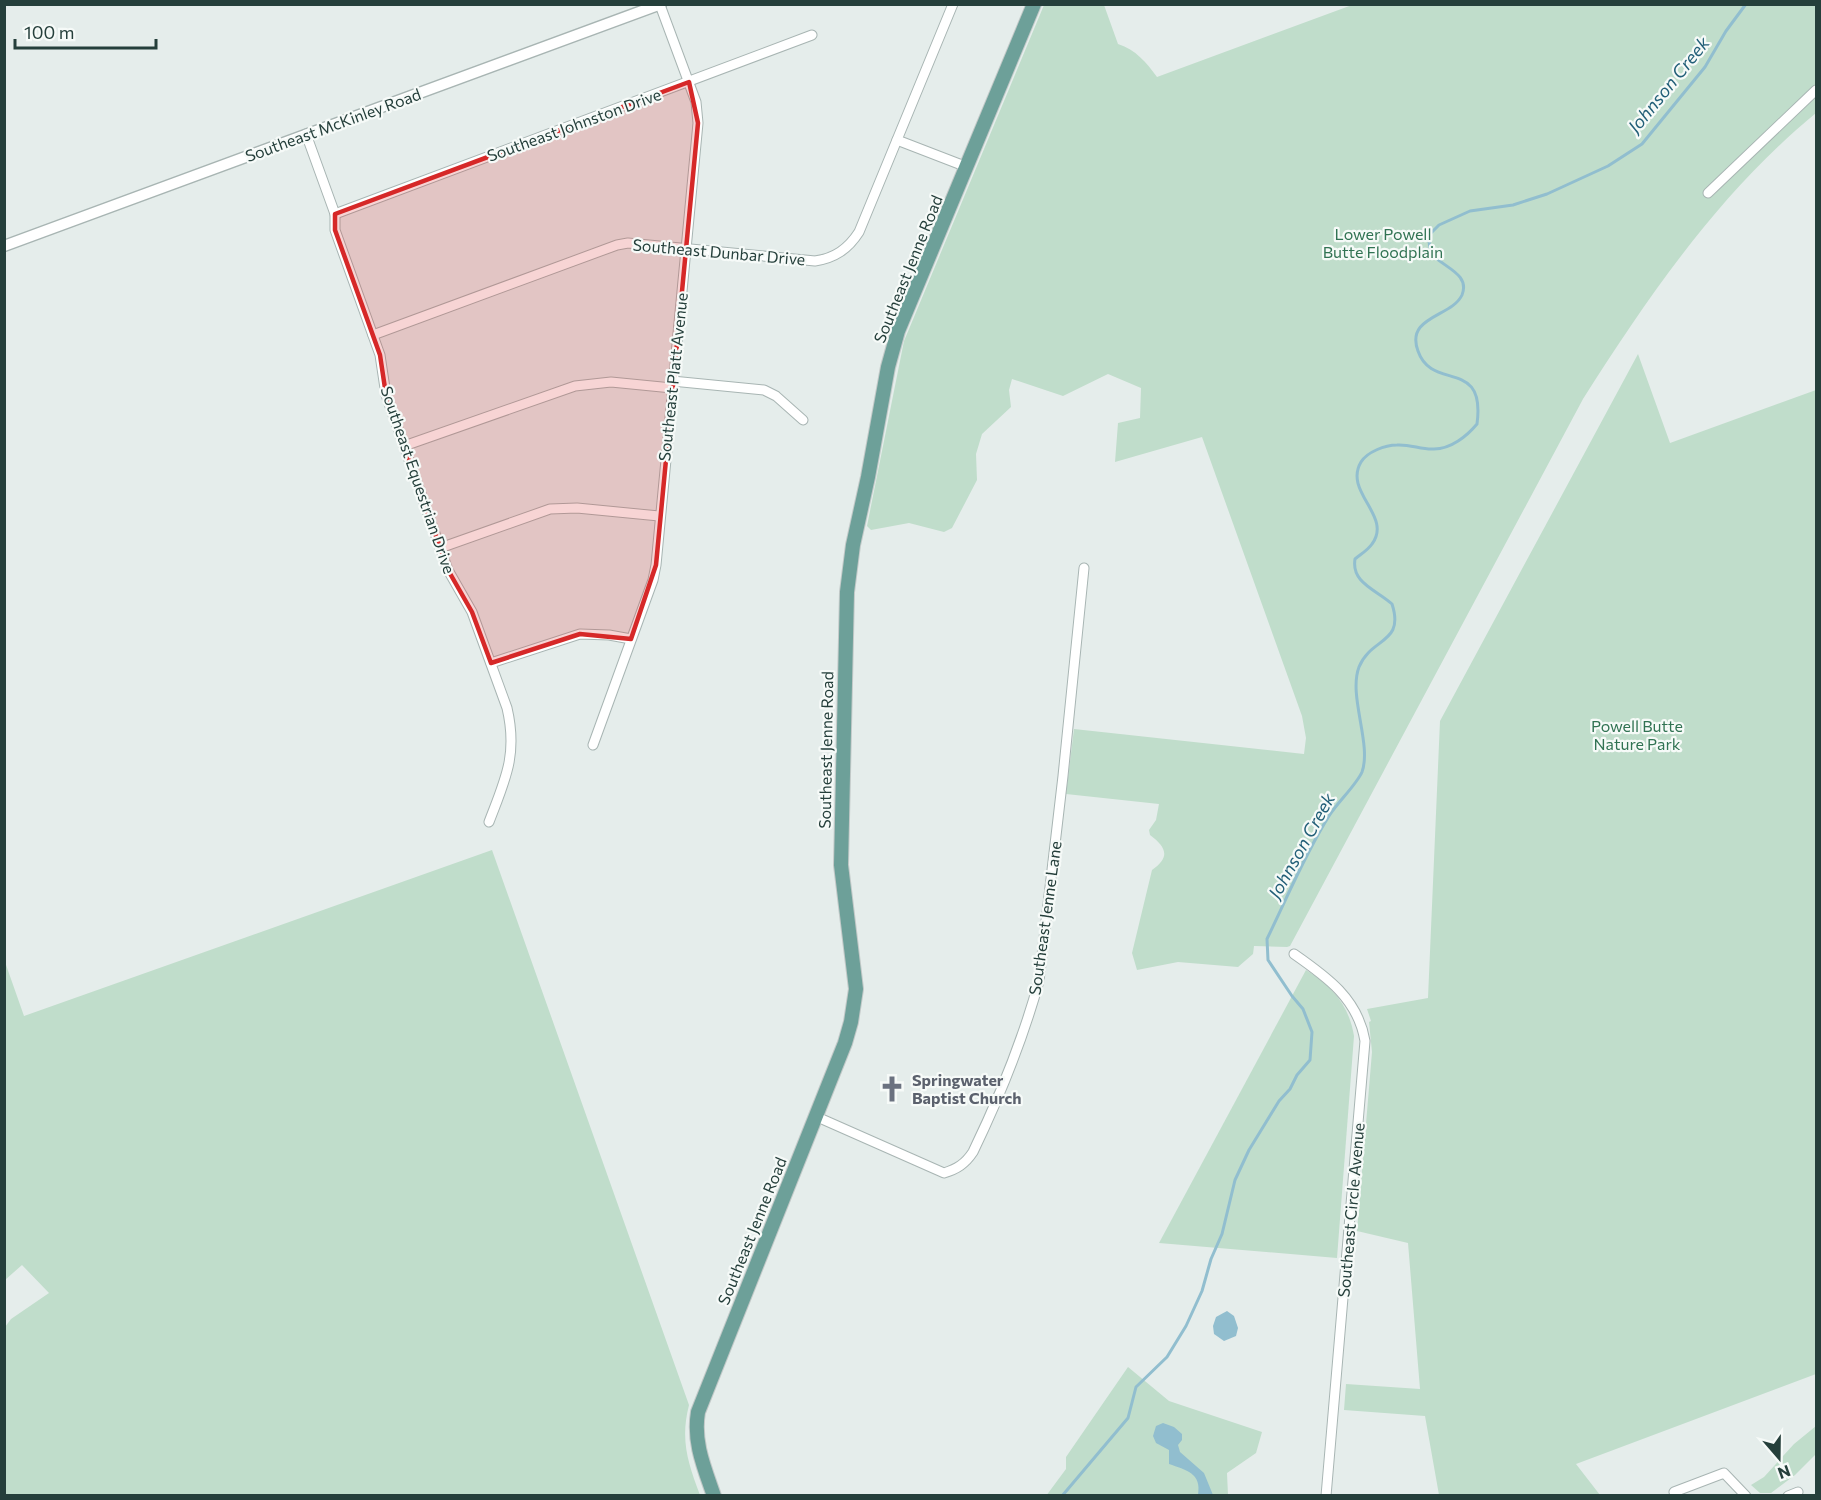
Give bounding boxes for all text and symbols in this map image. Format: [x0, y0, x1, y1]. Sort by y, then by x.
scale bar [15, 12, 156, 50]
text: 100 m [24, 21, 74, 43]
water label: Johnson Creek [1622, 31, 1714, 138]
street label: Southeast McKinley Road [242, 84, 423, 165]
street label: Southeast Johnston Drive [484, 84, 664, 165]
street label: Southeast Jenne Road [869, 192, 946, 345]
park label: Lower Powell Butte Floodplain [1323, 224, 1443, 261]
street label: Southeast Dunbar Drive [632, 234, 806, 269]
street label: Southeast Platt Avenue [654, 292, 691, 462]
street label: Southeast Equestrian Drive [377, 384, 460, 576]
street label: Southeast Jenne Road [815, 671, 836, 829]
park label: Powell Butte Nature Park [1591, 716, 1683, 753]
water label: Johnson Creek [1262, 788, 1340, 904]
street label: Southeast Jenne Lane [1024, 840, 1065, 996]
place label: Springwater Baptist Church [912, 1070, 1022, 1107]
church icon: Springwater Baptist Church [877, 1074, 907, 1104]
street label: Southeast Circle Avenue [1333, 1122, 1368, 1298]
street label: Southeast Jenne Road [713, 1154, 790, 1307]
north arrow [1749, 1428, 1809, 1488]
text: N [1775, 1462, 1793, 1484]

